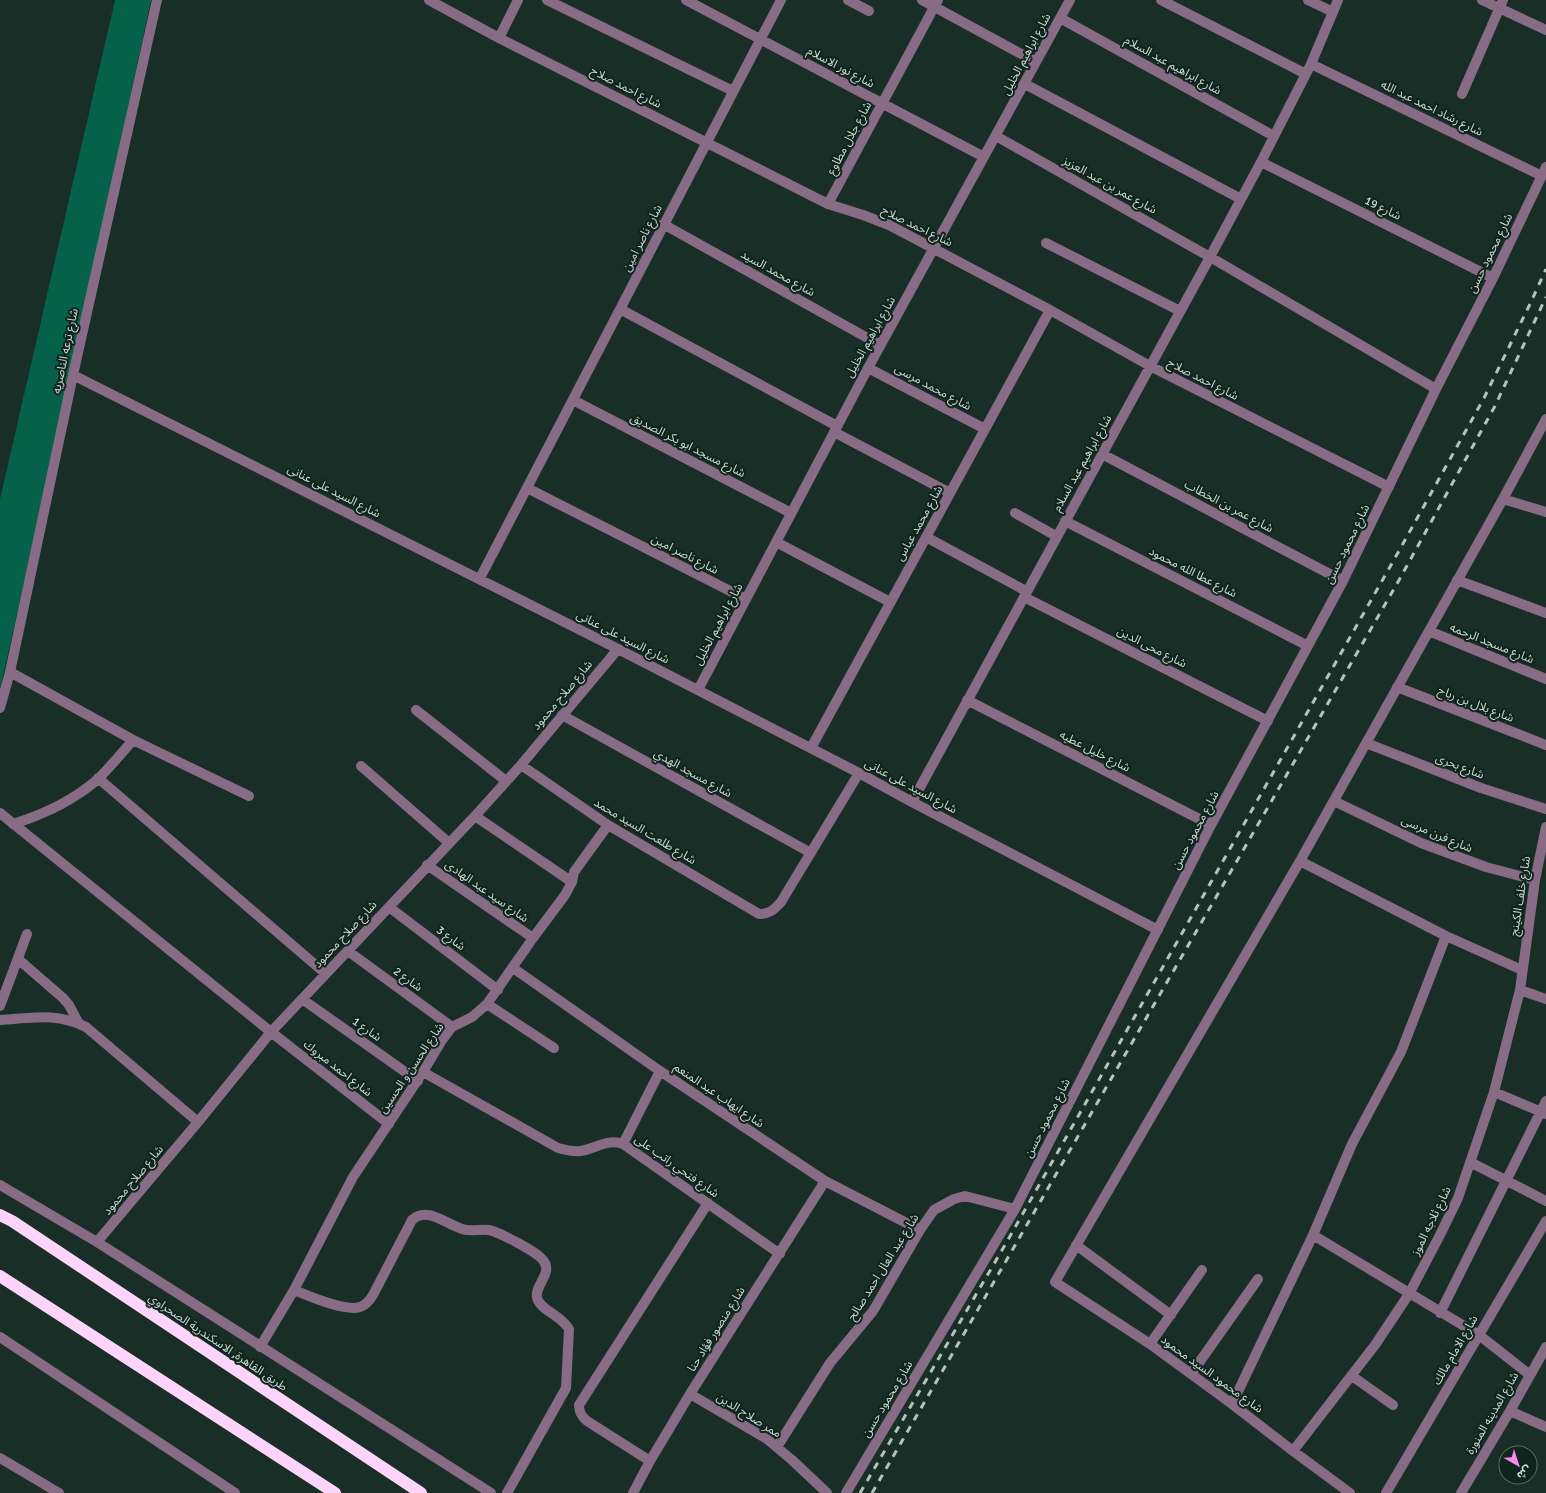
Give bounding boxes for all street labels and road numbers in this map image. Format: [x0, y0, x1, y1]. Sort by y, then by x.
street label: شارع ابراهيم الخليل [999, 11, 1055, 98]
street label: شارع ابراهيم عبد السلام [1121, 33, 1224, 99]
street label: شارع نور الاسلام [804, 43, 877, 92]
street label: شارع احمد صلاح [587, 63, 664, 113]
street label: شارع رشاد احمد عبد الله [1378, 77, 1485, 141]
street label: شارع جلال مطاوع [824, 99, 876, 178]
street label: شارع عمر بن عبد العزيز [1059, 153, 1159, 218]
street label: شارع 19 [1362, 193, 1404, 225]
street label: شارع ناصر امين [619, 202, 667, 275]
street label: شارع احمد صلاح [878, 203, 955, 251]
street label: شارع محمود حسن [1465, 211, 1517, 296]
street label: شارع محمد السيد [737, 247, 818, 301]
street label: شارع ابراهيم الخليل [842, 294, 900, 381]
street label: شارع ترعه الناصريه [49, 307, 83, 395]
street label: شارع احمد صلاح [1164, 355, 1241, 405]
street label: شارع محمد مرسى [891, 361, 974, 415]
street label: شارع مسجد ابو بكر الصديق [627, 410, 748, 482]
street label: شارع ابراهيم عبد السلام [1050, 412, 1116, 515]
street label: شارع السيد على عنانى [284, 461, 383, 522]
street label: شارع عمر بن الخطاب [1181, 477, 1276, 537]
street label: شارع محمد عباس [892, 483, 947, 564]
street label: شارع محمود حسن [1322, 502, 1374, 587]
street label: شارع ناصر امين [648, 531, 721, 579]
street label: شارع عطا الله محمود [1146, 544, 1239, 602]
street label: شارع ابراهيم الخليل [691, 581, 747, 668]
street label: شارع السيد على عنانى [573, 607, 672, 668]
street label: شارع مسجد الرحمه [1447, 620, 1536, 668]
street label: شارع محى الدين [1114, 623, 1189, 672]
street label: شارع صلاح محمود [529, 657, 597, 734]
street label: شارع بلال بن رباح [1435, 683, 1516, 727]
street label: شارع خليل عطيه [1056, 727, 1133, 777]
street label: شارع مسجد الهدي [650, 746, 734, 803]
street label: شارع بحرى [1433, 750, 1486, 784]
street label: شارع السيد على عنانى [862, 756, 960, 818]
street label: شارع محمود حسن [1168, 788, 1223, 873]
street label: شارع طلعت السيد محمد [590, 795, 699, 869]
street label: شارع فرن مرسى [1399, 813, 1475, 857]
street label: شارع خلف الكينج [1507, 855, 1535, 937]
street label: شارع سيد عبد الهادى [441, 857, 531, 927]
street label: شارع صلاح محمود [310, 898, 381, 972]
street label: شارع 3 [433, 923, 468, 955]
street label: شارع 2 [390, 964, 425, 996]
street label: شارع 1 [349, 1014, 384, 1046]
street label: شارع الحسن و الحسين [375, 1020, 448, 1117]
street label: شارع احمد مبروك [300, 1037, 375, 1101]
street label: شارع ايهاب عبد المنعم [670, 1060, 767, 1132]
street label: شارع محمود حسن [1021, 1076, 1075, 1161]
street label: شارع فتحي راتب على [631, 1132, 722, 1203]
street label: شارع صلاح محمود [100, 1142, 168, 1219]
street label: شارع ثلاجه الموز [1408, 1184, 1456, 1260]
street label: شارع عبد العال احمد صالح [844, 1211, 923, 1324]
street label: شارع منصور فؤاد حنا [684, 1284, 749, 1375]
street label: طريق القاهرة, الاسكندرية الصحراوي [144, 1290, 290, 1396]
street label: شارع الامام مالك [1429, 1313, 1482, 1388]
street label: شارع محمود السيد محمود [1157, 1332, 1266, 1417]
street label: شارع محمود حسن [859, 1358, 917, 1441]
street label: شارع المدينه المنورة [1463, 1369, 1523, 1458]
street label: ممر صلاح الدين [713, 1390, 784, 1442]

